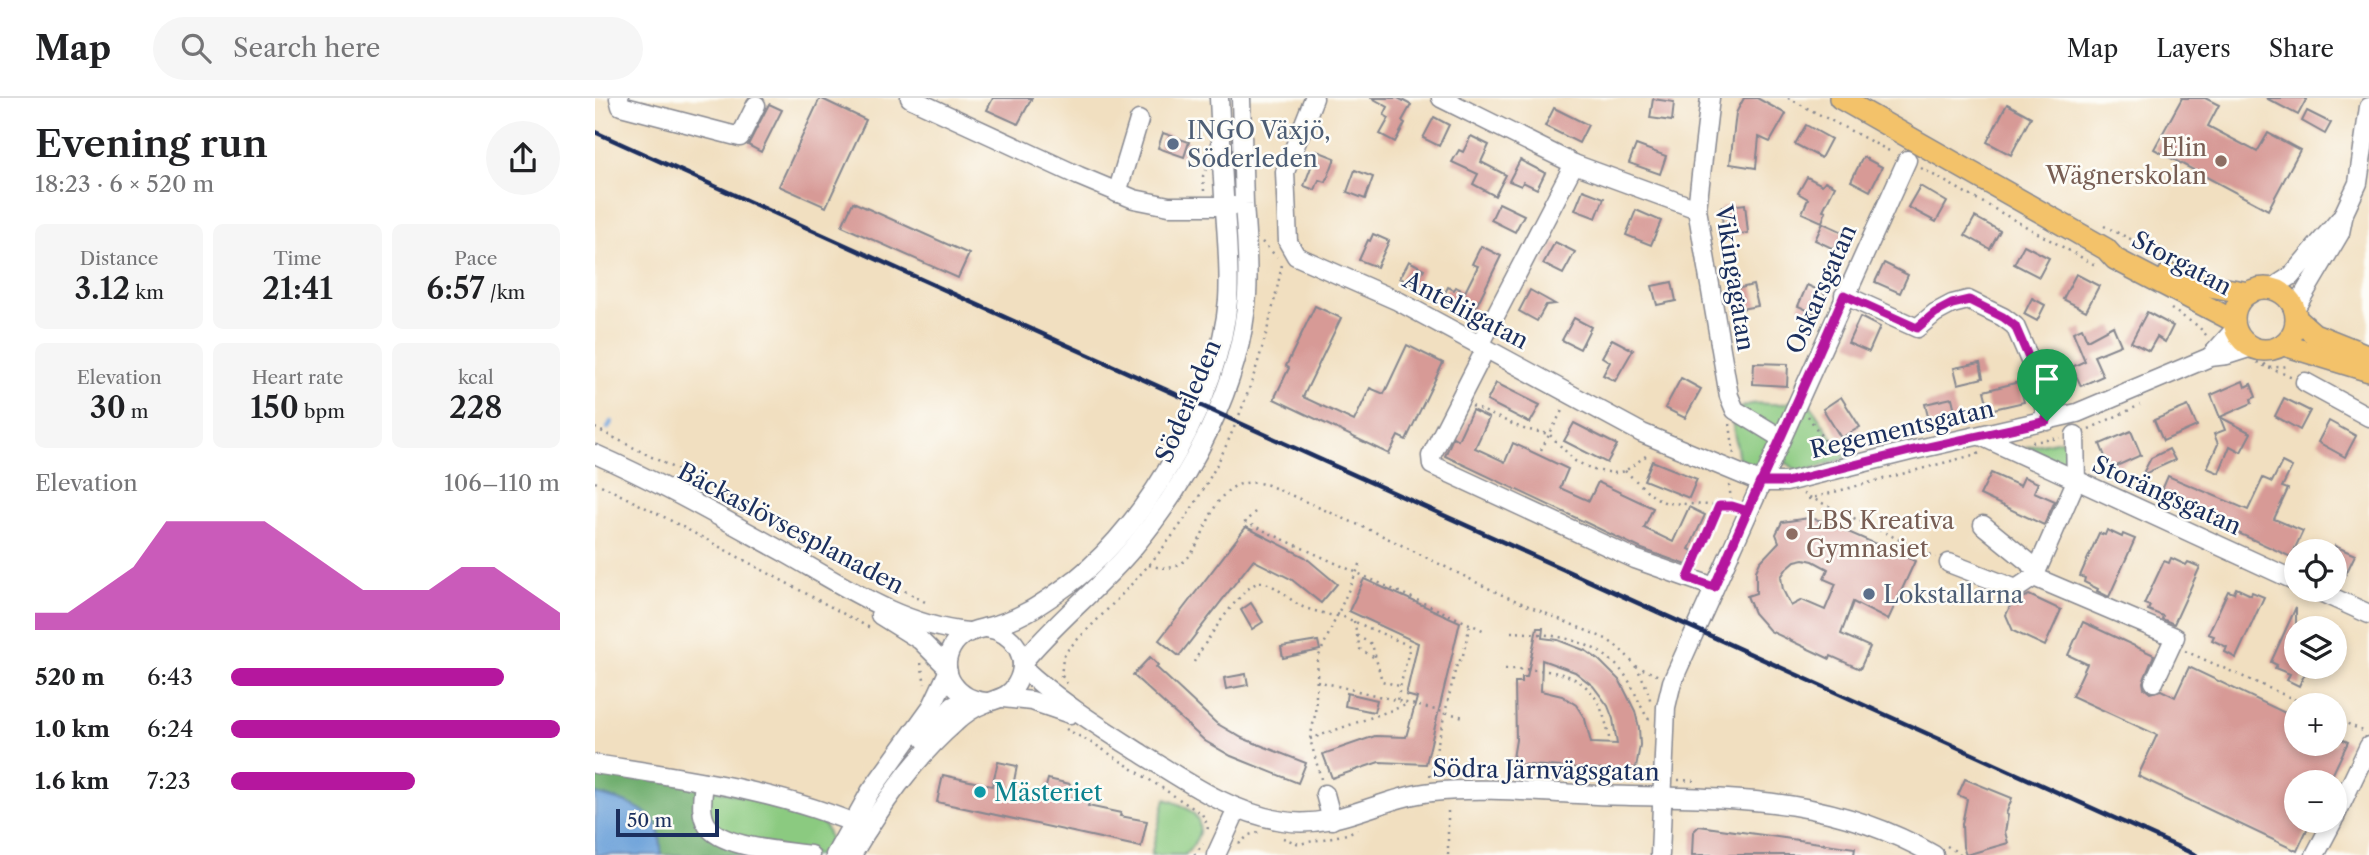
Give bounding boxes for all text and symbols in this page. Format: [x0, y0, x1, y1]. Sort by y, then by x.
search box [153, 17, 643, 80]
text: Map [35, 28, 111, 69]
icon: search [177, 29, 215, 67]
text: Search here [233, 32, 380, 64]
text: Map [2067, 34, 2118, 63]
text: Layers [2156, 34, 2231, 63]
text: Share [2269, 34, 2334, 63]
place label: INGO Växjö, Söderleden [1187, 116, 1331, 173]
text: Evening run [35, 120, 268, 167]
button: share [486, 121, 560, 195]
place label: Elin Wägnerskolan [2045, 133, 2207, 190]
marker: INGO Växjö, Söderleden [1165, 136, 1181, 152]
marker: Elin Wägnerskolan [2213, 153, 2229, 169]
text: 18:23 · 6 × 520 m [35, 170, 214, 198]
street label: Vikingagatan [1709, 202, 1761, 353]
street label: Oskarsgatan [1780, 220, 1862, 358]
street label: Storgatan [2127, 225, 2237, 301]
text: Distance [80, 247, 158, 270]
text: Time [273, 247, 322, 270]
text: Pace [454, 247, 497, 270]
street label: Anteliigatan [1397, 264, 1534, 355]
text: 3.12 [74, 270, 130, 307]
text: 21:41 [262, 270, 333, 307]
text: 6:57 [426, 270, 485, 307]
text: km [130, 281, 164, 304]
text: /km [485, 281, 525, 304]
street label: Söderleden [1149, 335, 1227, 467]
pin [2017, 349, 2077, 421]
icon: arrive [2028, 360, 2066, 398]
text: Elevation [77, 366, 162, 389]
text: Heart rate [252, 366, 343, 389]
text: kcal [458, 366, 494, 389]
text: 30 [90, 389, 126, 426]
text: 150 [250, 389, 299, 426]
text: 228 [449, 389, 503, 426]
street label: Regementsgatan [1807, 394, 1997, 464]
text: m [126, 400, 148, 423]
text: bpm [299, 400, 345, 423]
street label: Storängsgatan [2088, 449, 2246, 541]
street label: Bäckaslövsesplanaden [673, 456, 909, 600]
text: Elevation [35, 469, 138, 497]
text: 106–110 m [444, 469, 560, 497]
place label: LBS Kreativa Gymnasiet [1806, 506, 1955, 563]
marker: LBS Kreativa Gymnasiet [1784, 526, 1800, 542]
map controls [2284, 539, 2347, 833]
button: locate [2284, 539, 2347, 602]
place label: Lokstallarna [1883, 580, 2024, 609]
marker: Lokstallarna [1861, 586, 1877, 602]
button: layers [2284, 616, 2347, 679]
text: 520 m [35, 663, 105, 691]
text: 6:43 [147, 663, 193, 691]
button: + [2284, 693, 2347, 756]
text: 1.0 km [35, 715, 110, 743]
text: 6:24 [147, 715, 193, 743]
street label: Södra Järnvägsgatan [1432, 754, 1660, 786]
text: 1.6 km [35, 767, 109, 795]
text: 7:23 [147, 767, 191, 795]
button: − [2284, 770, 2347, 833]
place label: Mästeriet [994, 778, 1103, 807]
marker: Mästeriet [972, 784, 988, 800]
scale bar [616, 806, 719, 838]
text: 50 m [627, 809, 672, 832]

